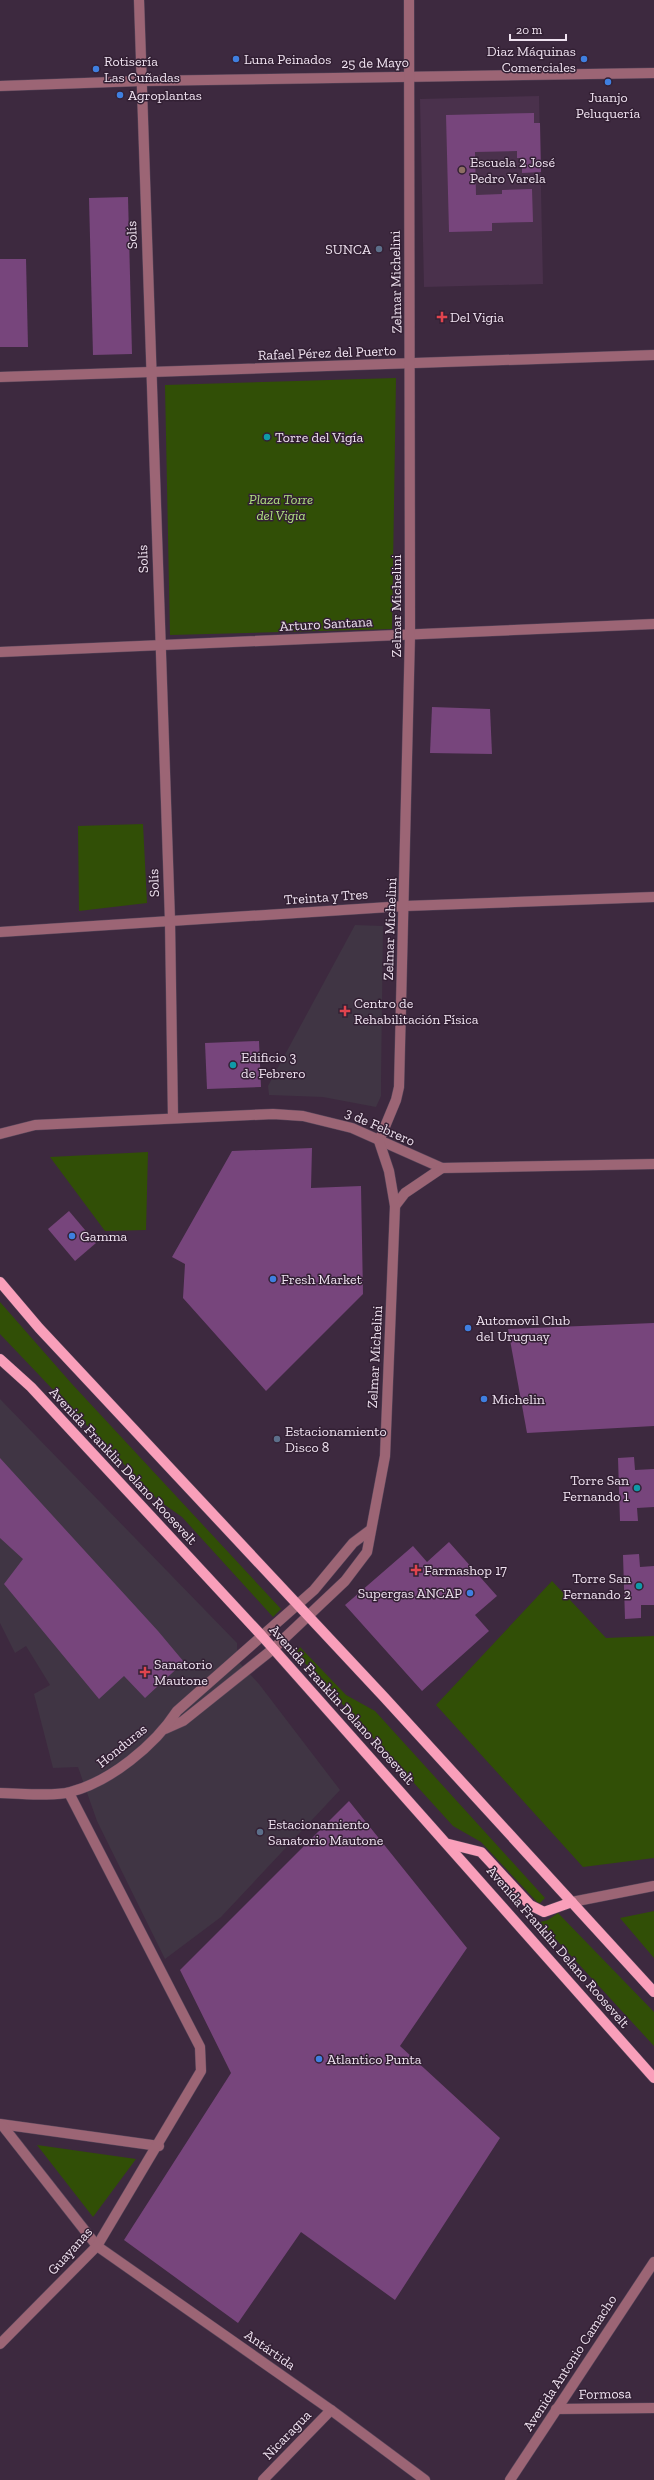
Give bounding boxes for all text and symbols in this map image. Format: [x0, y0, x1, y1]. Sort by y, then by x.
scale bar [510, 16, 566, 42]
text: 20 m [516, 23, 543, 37]
place label: Diaz Máquinas Comerciales [487, 43, 576, 76]
place label: Luna Peinados [244, 51, 331, 68]
place label: Rotisería Las Cuñadas [104, 53, 180, 86]
marker: Luna Peinados [231, 54, 241, 64]
street label: 25 de Mayo [341, 54, 409, 72]
marker: Diaz Máquinas Comerciales [579, 54, 589, 64]
marker: Rotisería Las Cuñadas [91, 64, 101, 74]
marker: Juanjo Peluquería [603, 77, 613, 87]
place label: Agroplantas [128, 87, 202, 104]
place label: Juanjo Peluquería [576, 89, 640, 122]
marker: Agroplantas [115, 90, 125, 100]
place label: Escuela 2 José Pedro Varela [470, 154, 555, 187]
marker: Escuela 2 José Pedro Varela [457, 165, 467, 175]
street label: Solís [123, 221, 141, 249]
street label: Zelmar Michelini [387, 230, 405, 334]
place label: SUNCA [325, 241, 372, 258]
marker: SUNCA [374, 244, 384, 254]
place label: Del Vigia [450, 309, 504, 326]
marker: Del Vigia [437, 312, 447, 322]
street label: Rafael Pérez del Puerto [258, 342, 396, 364]
place label: Torre del Vigía [275, 429, 363, 446]
marker: Torre del Vigía [262, 432, 272, 442]
park label: Plaza Torre del Vigia [249, 491, 313, 524]
street label: Solís [134, 545, 152, 573]
street label: Zelmar Michelini [388, 555, 405, 657]
street label: Arturo Santana [279, 613, 373, 635]
street label: Solís [145, 869, 163, 897]
street label: Zelmar Michelini [380, 877, 400, 981]
street label: Treinta y Tres [283, 886, 369, 908]
place label: Centro de Rehabilitación Física [354, 995, 479, 1028]
marker: Centro de Rehabilitación Física [339, 1005, 351, 1017]
place label: Edificio 3 de Febrero [241, 1049, 306, 1082]
marker: Edificio 3 de Febrero [228, 1060, 238, 1070]
street label: 3 de Febrero [342, 1104, 418, 1150]
place label: Gamma [80, 1228, 128, 1245]
marker: Gamma [67, 1231, 77, 1241]
place label: Fresh Market [281, 1271, 363, 1288]
marker: Fresh Market [268, 1274, 278, 1284]
street label: Zelmar Michelini [364, 1305, 386, 1409]
place label: Automovil Club del Uruguay [476, 1312, 570, 1345]
marker: Automovil Club del Uruguay [463, 1323, 473, 1333]
street label: Avenida Franklin Delano Roosevelt [45, 1384, 201, 1549]
place label: Michelin [492, 1391, 545, 1408]
marker: Michelin [479, 1394, 489, 1404]
place label: Estacionamiento Disco 8 [285, 1423, 387, 1456]
marker: Estacionamiento Disco 8 [272, 1434, 282, 1444]
place label: Torre San Fernando 1 [563, 1472, 630, 1505]
marker: Torre San Fernando 1 [632, 1483, 642, 1493]
place label: Farmashop 17 [424, 1562, 507, 1579]
marker: Farmashop 17 [411, 1565, 421, 1575]
place label: Torre San Fernando 2 [563, 1570, 631, 1603]
marker: Torre San Fernando 2 [634, 1581, 644, 1591]
place label: Supergas ANCAP [358, 1585, 462, 1602]
marker: Supergas ANCAP [465, 1588, 475, 1598]
street label: Avenida Franklin Delano Roosevelt [266, 1622, 419, 1789]
place label: Sanatorio Mautone [154, 1656, 212, 1689]
marker: Sanatorio Mautone [139, 1666, 151, 1678]
street label: Honduras [93, 1721, 151, 1771]
place label: Estacionamiento Sanatorio Mautone [268, 1816, 384, 1849]
marker: Estacionamiento Sanatorio Mautone [255, 1827, 265, 1837]
street label: Avenida Franklin Delano Roosevelt [483, 1863, 634, 2032]
place label: Atlantico Punta [327, 2051, 422, 2068]
marker: Atlantico Punta [314, 2054, 324, 2064]
street label: Guayanas [44, 2223, 96, 2279]
street label: Avenida Antonio Camacho [520, 2292, 620, 2434]
street label: Antártida [241, 2326, 299, 2374]
street label: Formosa [578, 2385, 632, 2403]
street label: Nicaragua [259, 2407, 315, 2463]

